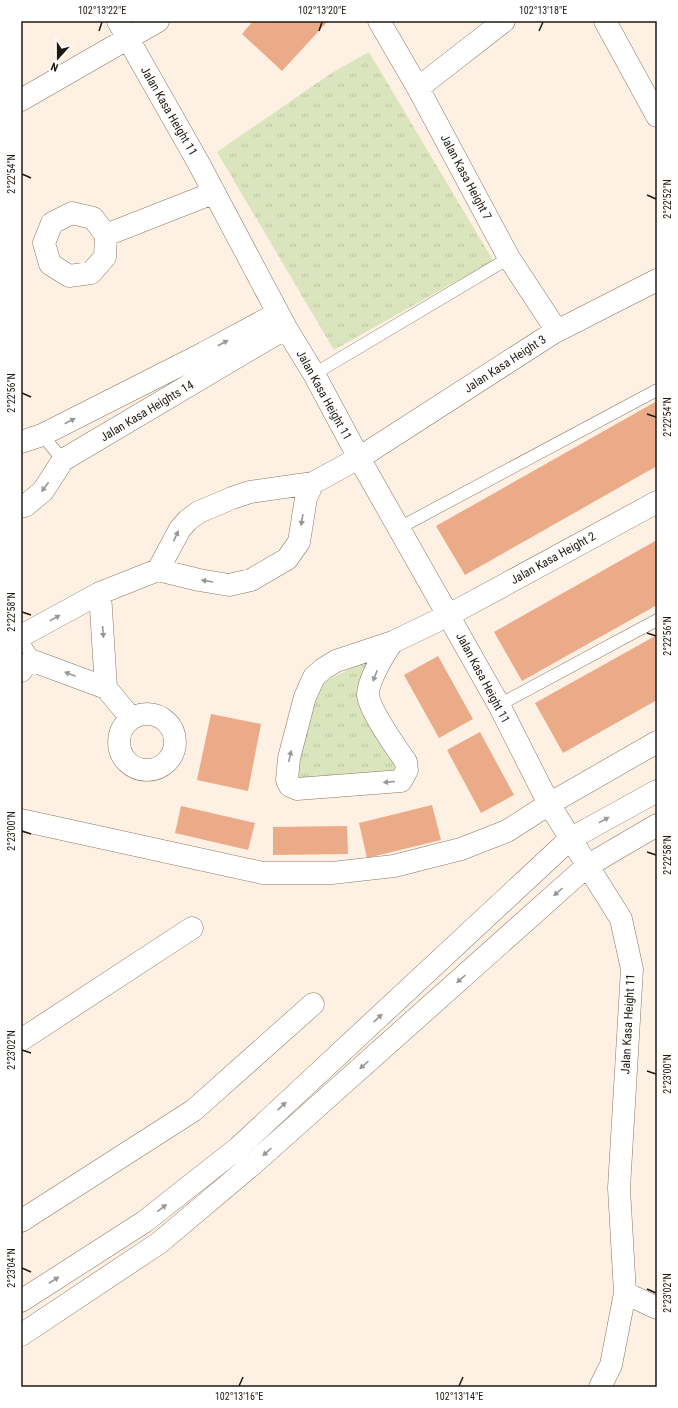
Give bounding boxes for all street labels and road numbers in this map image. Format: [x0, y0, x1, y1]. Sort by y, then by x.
street label: Jalan Kasa Height 11 [138, 64, 200, 158]
street label: Jalan Kasa Height 7 [438, 132, 494, 222]
street label: Jalan Kasa Height 3 [461, 332, 549, 396]
street label: Jalan Kasa Height 11 [293, 348, 355, 442]
street label: Jalan Kasa Heights 14 [98, 378, 196, 444]
street label: Jalan Kasa Height 2 [508, 529, 598, 587]
street label: Jalan Kasa Height 11 [453, 630, 513, 726]
street label: Jalan Kasa Height 11 [618, 973, 638, 1075]

